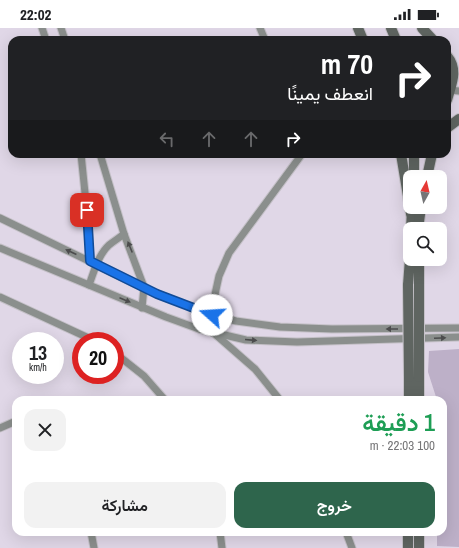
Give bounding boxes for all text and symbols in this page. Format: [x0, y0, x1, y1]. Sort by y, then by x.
text: 22:02 [20, 4, 51, 25]
text: 70 m [321, 45, 373, 83]
icon: right [387, 52, 439, 104]
text: انعطف يمينًا [287, 81, 373, 106]
icon: left [156, 128, 178, 150]
icon: ahead [198, 128, 220, 150]
icon: ahead [240, 128, 262, 150]
icon: right [282, 128, 304, 150]
north arrow [403, 170, 447, 214]
map controls [403, 170, 447, 266]
pin [70, 193, 104, 227]
icon: arrive [76, 199, 98, 221]
button: search [403, 222, 447, 266]
one-way arrow [126, 241, 133, 253]
one-way arrow [65, 249, 76, 255]
position arrow [191, 294, 233, 336]
one-way arrow [119, 297, 130, 303]
one-way arrow [385, 326, 398, 332]
speed limit sign: 20 [72, 332, 124, 384]
one-way arrow [434, 335, 447, 341]
one-way arrow [245, 337, 257, 344]
text: 13 [29, 339, 47, 366]
text: km/h [29, 361, 47, 374]
text: 1 دقيقة [362, 406, 435, 438]
button: close [24, 409, 66, 451]
text: 100 m · 22:03 [370, 437, 435, 454]
button: مشاركة [24, 482, 226, 528]
button: خروج [234, 482, 435, 528]

